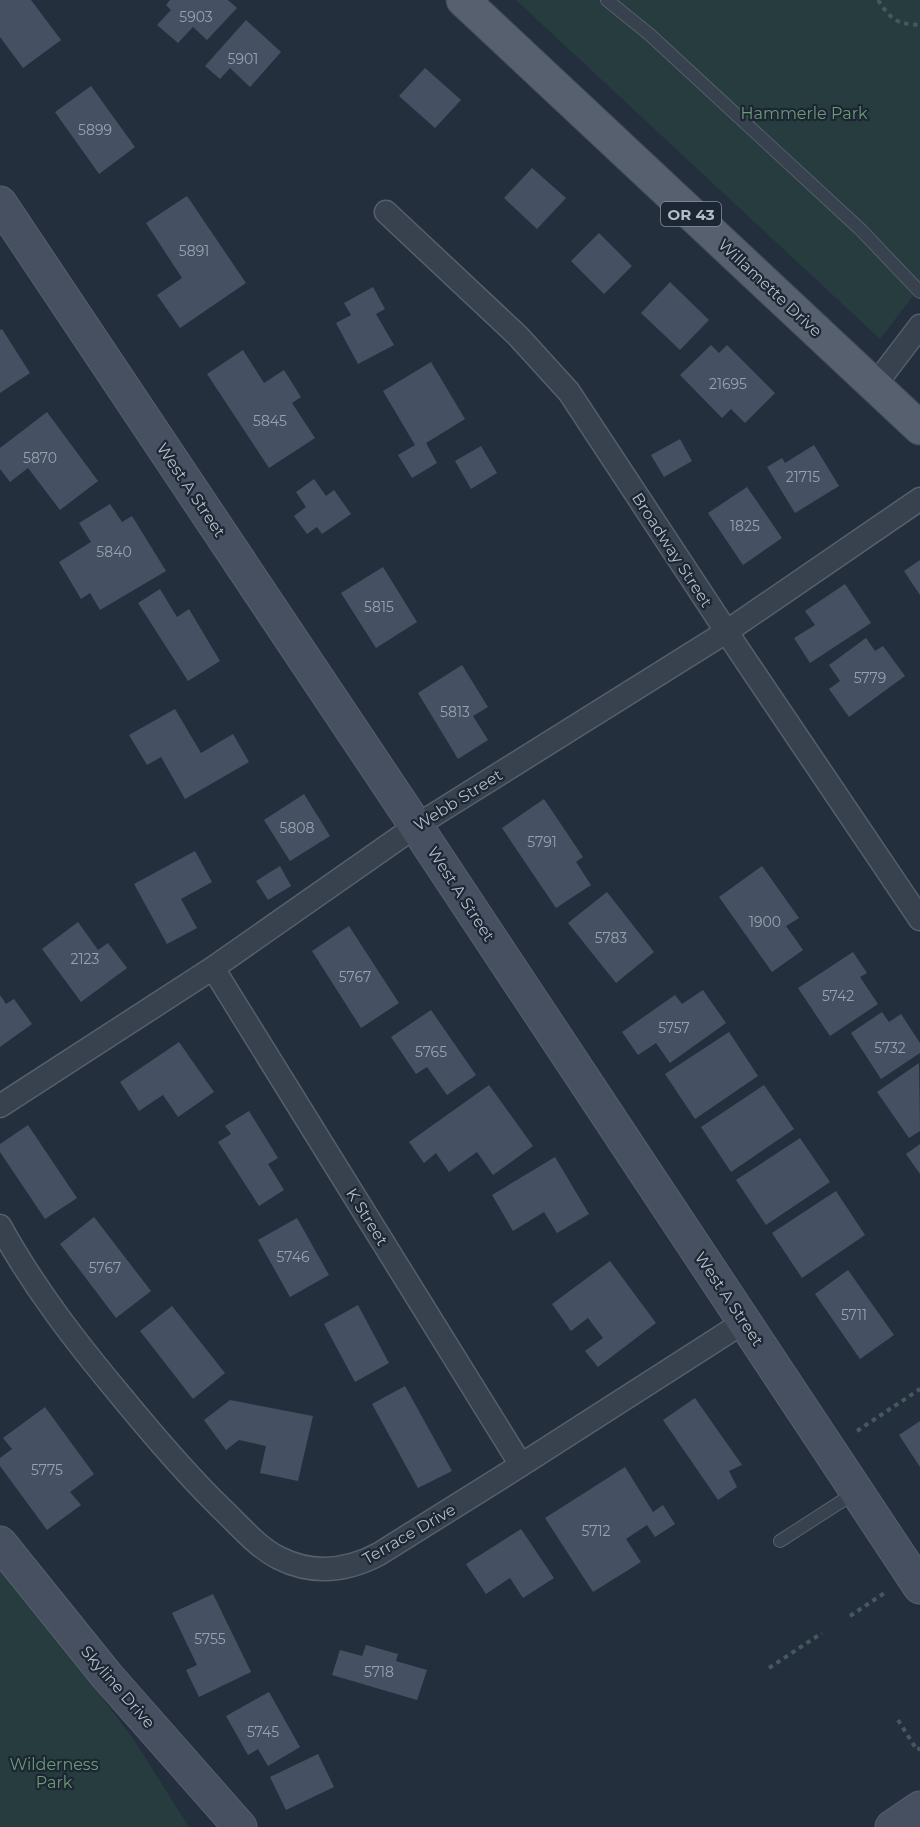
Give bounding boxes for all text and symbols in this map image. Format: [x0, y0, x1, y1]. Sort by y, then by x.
house number: 5903 [179, 8, 213, 26]
house number: 5901 [228, 50, 258, 68]
park label: Hammerle Park [740, 104, 868, 123]
house number: 5899 [78, 121, 112, 139]
road number: OR 43 [661, 202, 721, 226]
street label: Willamette Drive [714, 235, 826, 341]
house number: 5891 [179, 242, 209, 260]
house number: 21695 [709, 375, 747, 393]
house number: 5845 [253, 412, 287, 430]
street label: West A Street [153, 439, 230, 541]
house number: 5870 [23, 449, 57, 467]
house number: 21715 [786, 468, 820, 486]
street label: Broadway Street [628, 489, 716, 611]
house number: 1825 [730, 517, 760, 535]
house number: 5840 [96, 543, 132, 561]
house number: 5815 [364, 598, 394, 616]
house number: 5779 [854, 669, 886, 687]
house number: 5813 [440, 703, 470, 721]
street label: Webb Street [410, 765, 506, 835]
house number: 5808 [279, 819, 315, 837]
house number: 5791 [527, 833, 557, 851]
street label: West A Street [423, 843, 499, 945]
house number: 1900 [749, 913, 781, 931]
house number: 5783 [595, 929, 627, 947]
house number: 2123 [71, 950, 100, 968]
house number: 5767 [339, 968, 371, 986]
house number: 5742 [822, 987, 854, 1005]
house number: 5757 [658, 1019, 690, 1037]
house number: 5732 [874, 1039, 906, 1057]
house number: 5765 [415, 1043, 447, 1061]
street label: K Street [342, 1185, 392, 1250]
house number: 5746 [277, 1248, 310, 1266]
street label: West A Street [691, 1248, 768, 1350]
house number: 5767 [89, 1259, 121, 1277]
house number: 5711 [841, 1306, 867, 1324]
house number: 5775 [31, 1461, 63, 1479]
street label: Terrace Drive [359, 1500, 459, 1568]
house number: 5712 [581, 1522, 611, 1540]
house number: 5755 [194, 1630, 226, 1648]
street label: Skyline Drive [77, 1642, 159, 1732]
house number: 5718 [364, 1663, 394, 1681]
house number: 5745 [247, 1723, 279, 1741]
park label: Wilderness Park [9, 1755, 99, 1792]

